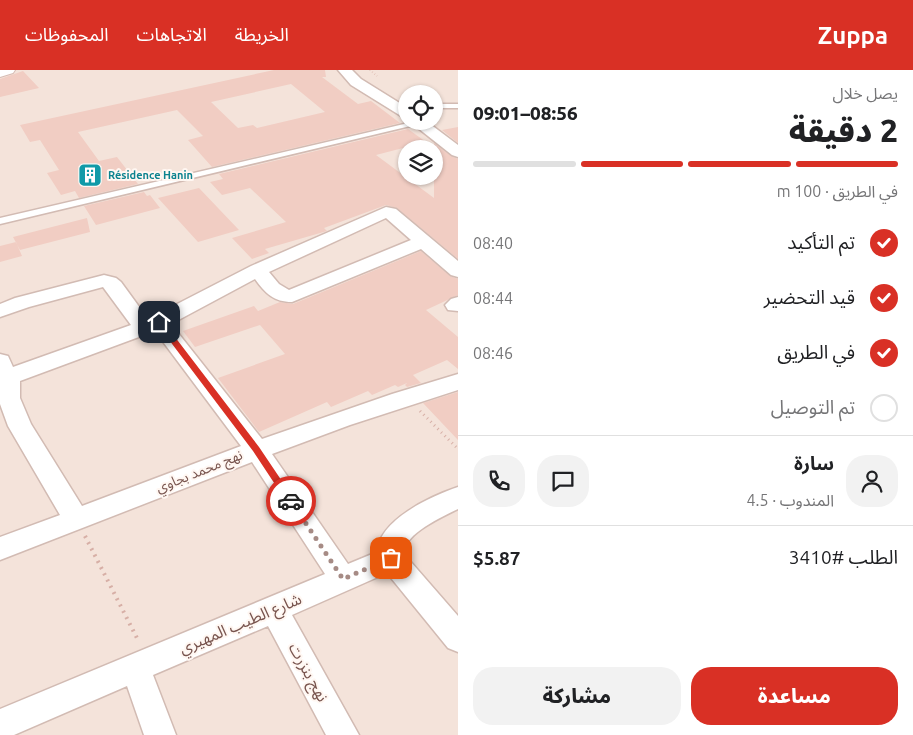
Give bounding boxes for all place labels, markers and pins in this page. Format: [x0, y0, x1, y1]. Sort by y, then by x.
building icon: Résidence Hanin [77, 162, 103, 188]
place label: Résidence Hanin [108, 169, 193, 181]
pin [138, 301, 180, 343]
pin [370, 537, 412, 579]

